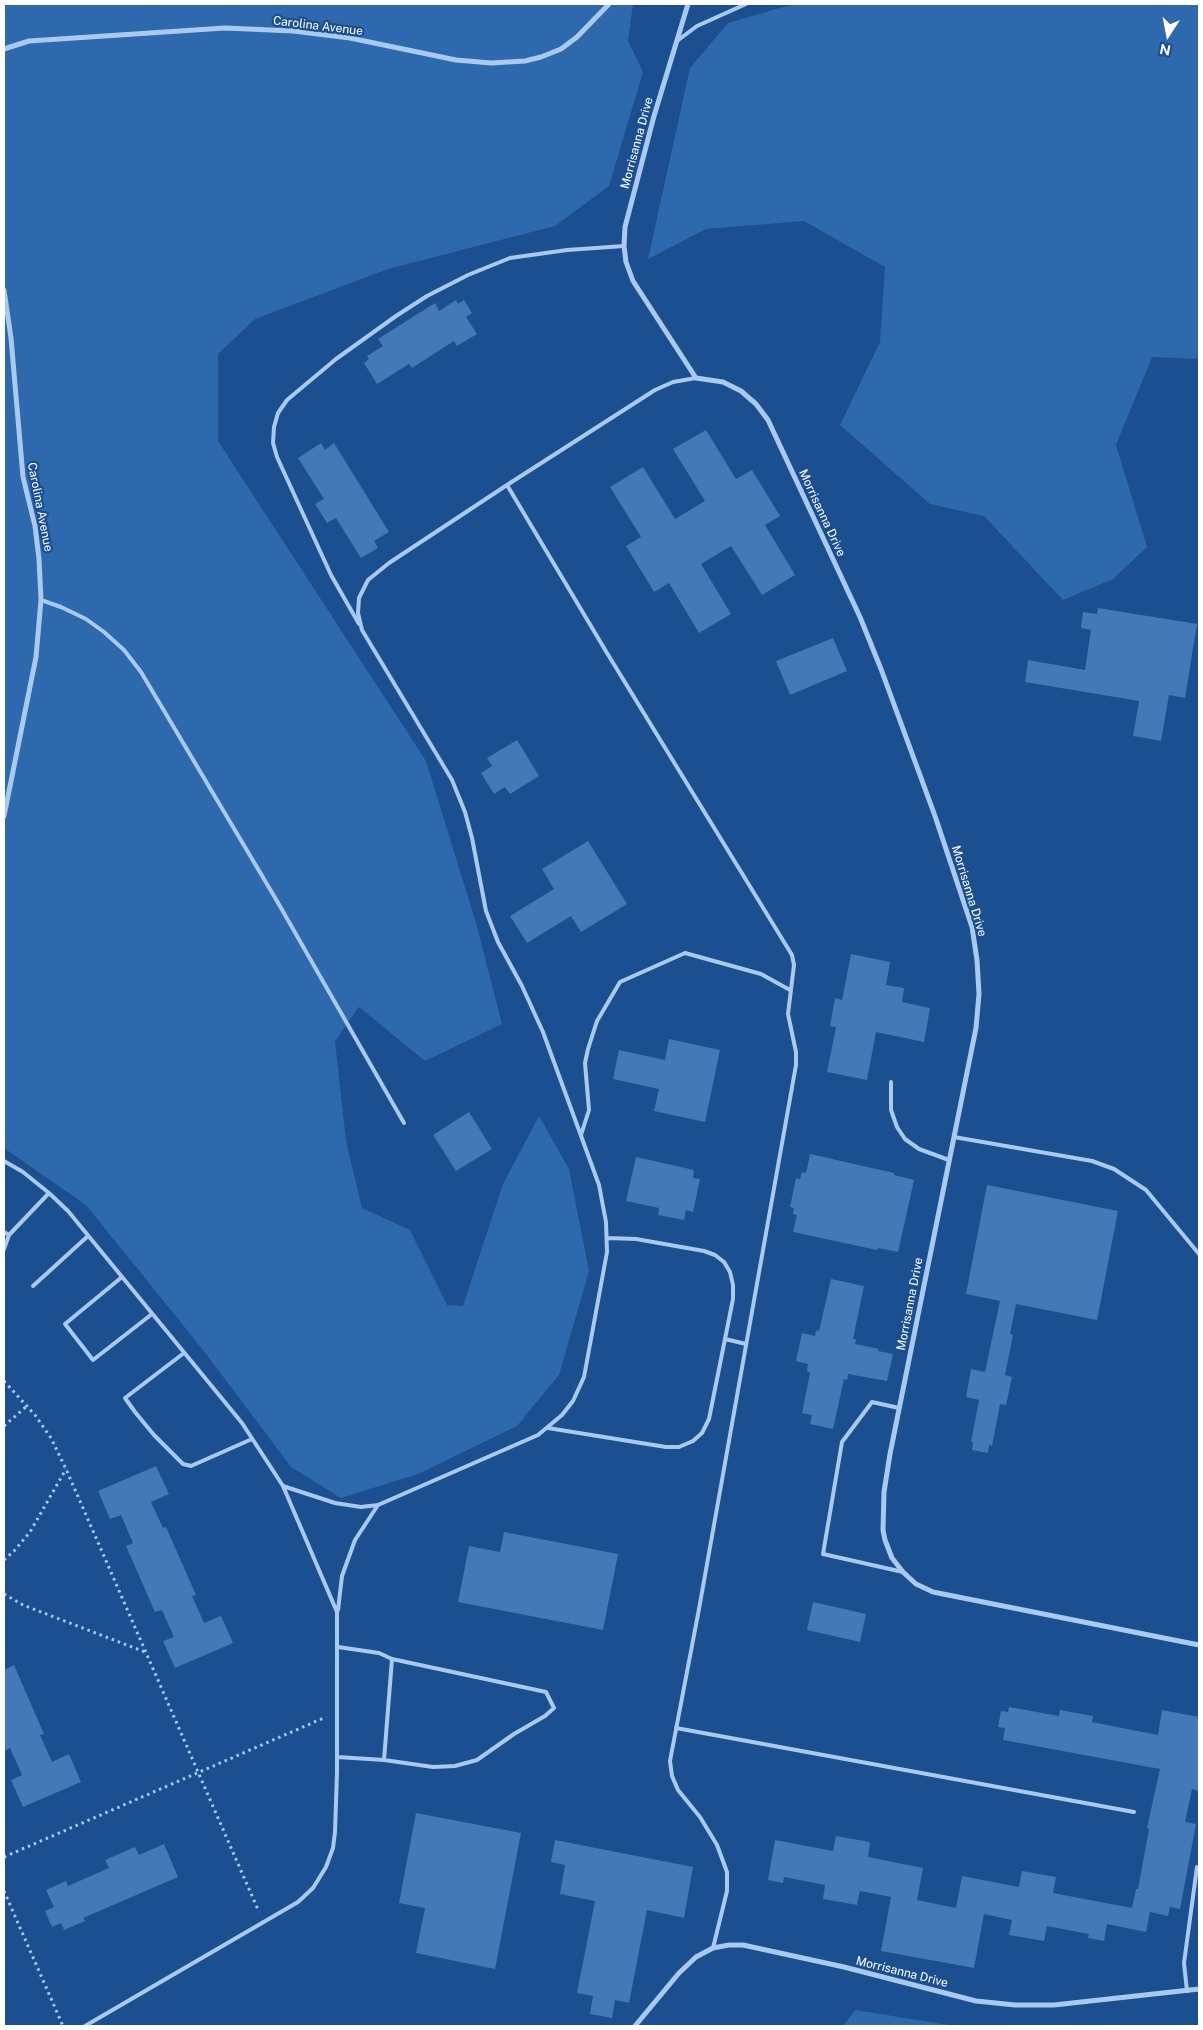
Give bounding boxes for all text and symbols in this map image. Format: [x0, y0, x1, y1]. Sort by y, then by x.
north arrow [1143, 10, 1193, 60]
street label: Carolina Avenue [272, 13, 364, 39]
text: N [1158, 41, 1172, 59]
street label: Morrisanna Drive [618, 95, 656, 191]
street label: Carolina Avenue [24, 461, 56, 553]
street label: Morrisanna Drive [796, 467, 848, 559]
street label: Morrisanna Drive [948, 844, 990, 938]
street label: Morrisanna Drive [894, 1256, 926, 1352]
street label: Morrisanna Drive [854, 1954, 950, 1990]

